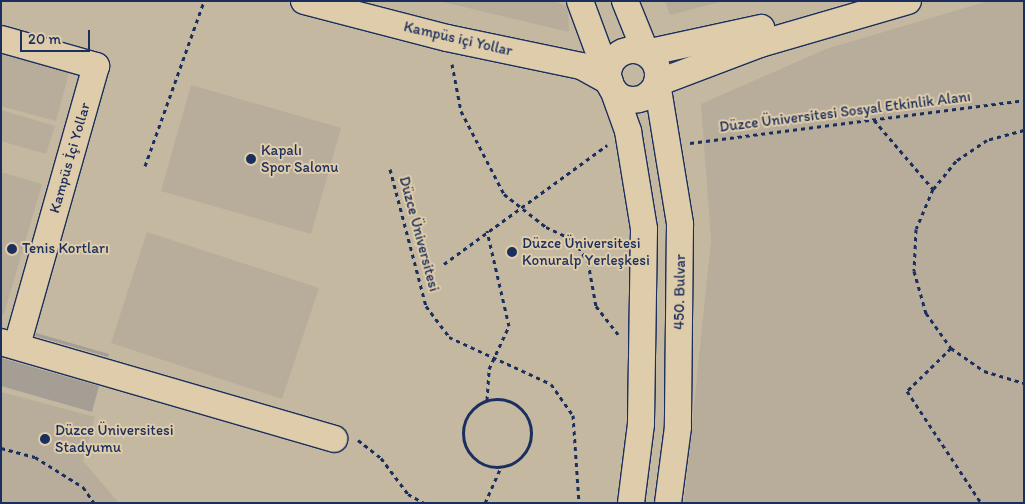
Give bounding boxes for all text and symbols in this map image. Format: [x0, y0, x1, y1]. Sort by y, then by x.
street label: Kampüs içi Yollar [402, 18, 514, 60]
scale bar [22, 20, 92, 52]
text: 20 m [28, 30, 61, 48]
street label: Düzce Üniversitesi Sosyal Etkinlik Alanı [718, 88, 972, 136]
street label: Kampüs İçi Yollar [46, 101, 94, 215]
place label: Kapalı Spor Salonu [261, 141, 339, 176]
marker: Kapalı Spor Salonu [245, 153, 257, 165]
street label: Düzce Üniversitesi [395, 174, 443, 294]
place label: Düzce Üniversitesi Konuralp Yerleşkesi [522, 234, 650, 269]
place label: Tenis Kortları [22, 240, 109, 258]
marker: Tenis Kortları [6, 243, 18, 255]
marker: Düzce Üniversitesi Konuralp Yerleşkesi [506, 246, 518, 258]
street label: 450. Bulvar [670, 254, 690, 330]
place label: Düzce Üniversitesi Stadyumu [55, 421, 174, 456]
marker: Düzce Üniversitesi Stadyumu [39, 433, 51, 445]

